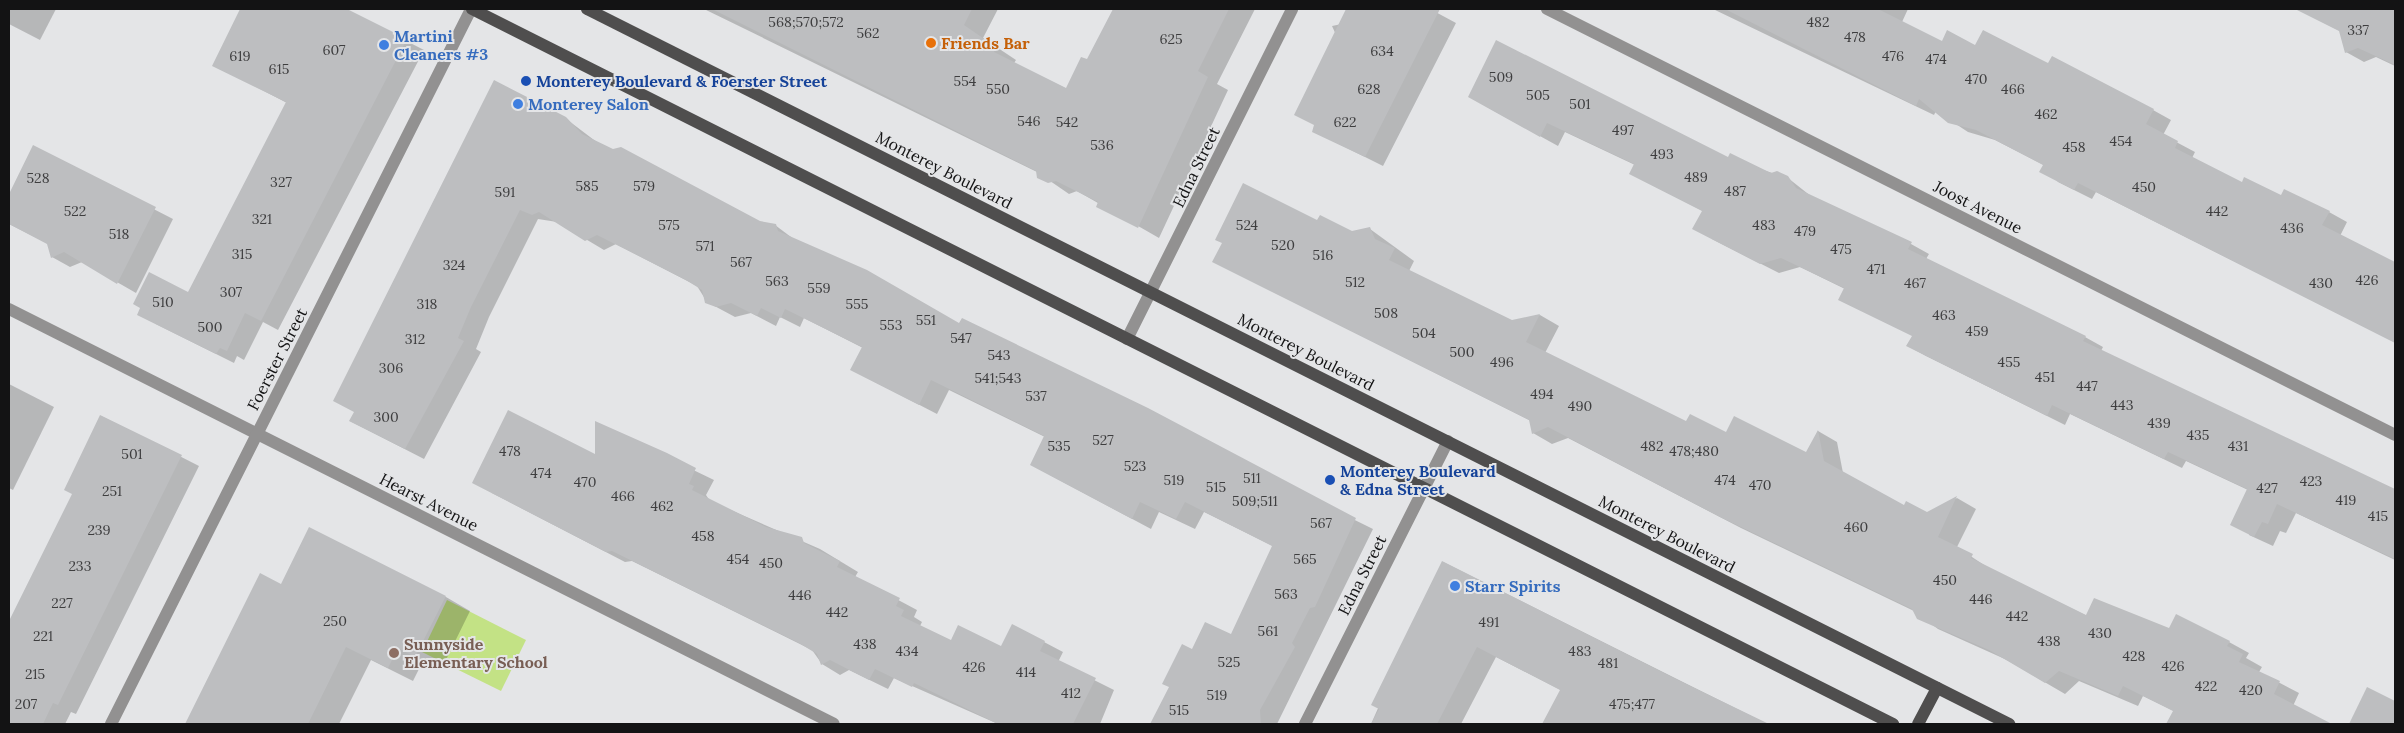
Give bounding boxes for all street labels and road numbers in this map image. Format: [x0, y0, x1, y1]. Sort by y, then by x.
street label: Edna Street [1168, 124, 1224, 210]
street label: Monterey Boulevard [872, 127, 1016, 213]
street label: Joost Avenue [1931, 176, 2025, 238]
street label: Foerster Street [243, 305, 311, 413]
street label: Monterey Boulevard [1234, 309, 1378, 395]
street label: Hearst Avenue [376, 469, 482, 535]
street label: Monterey Boulevard [1595, 491, 1739, 577]
street label: Edna Street [1334, 532, 1390, 618]

